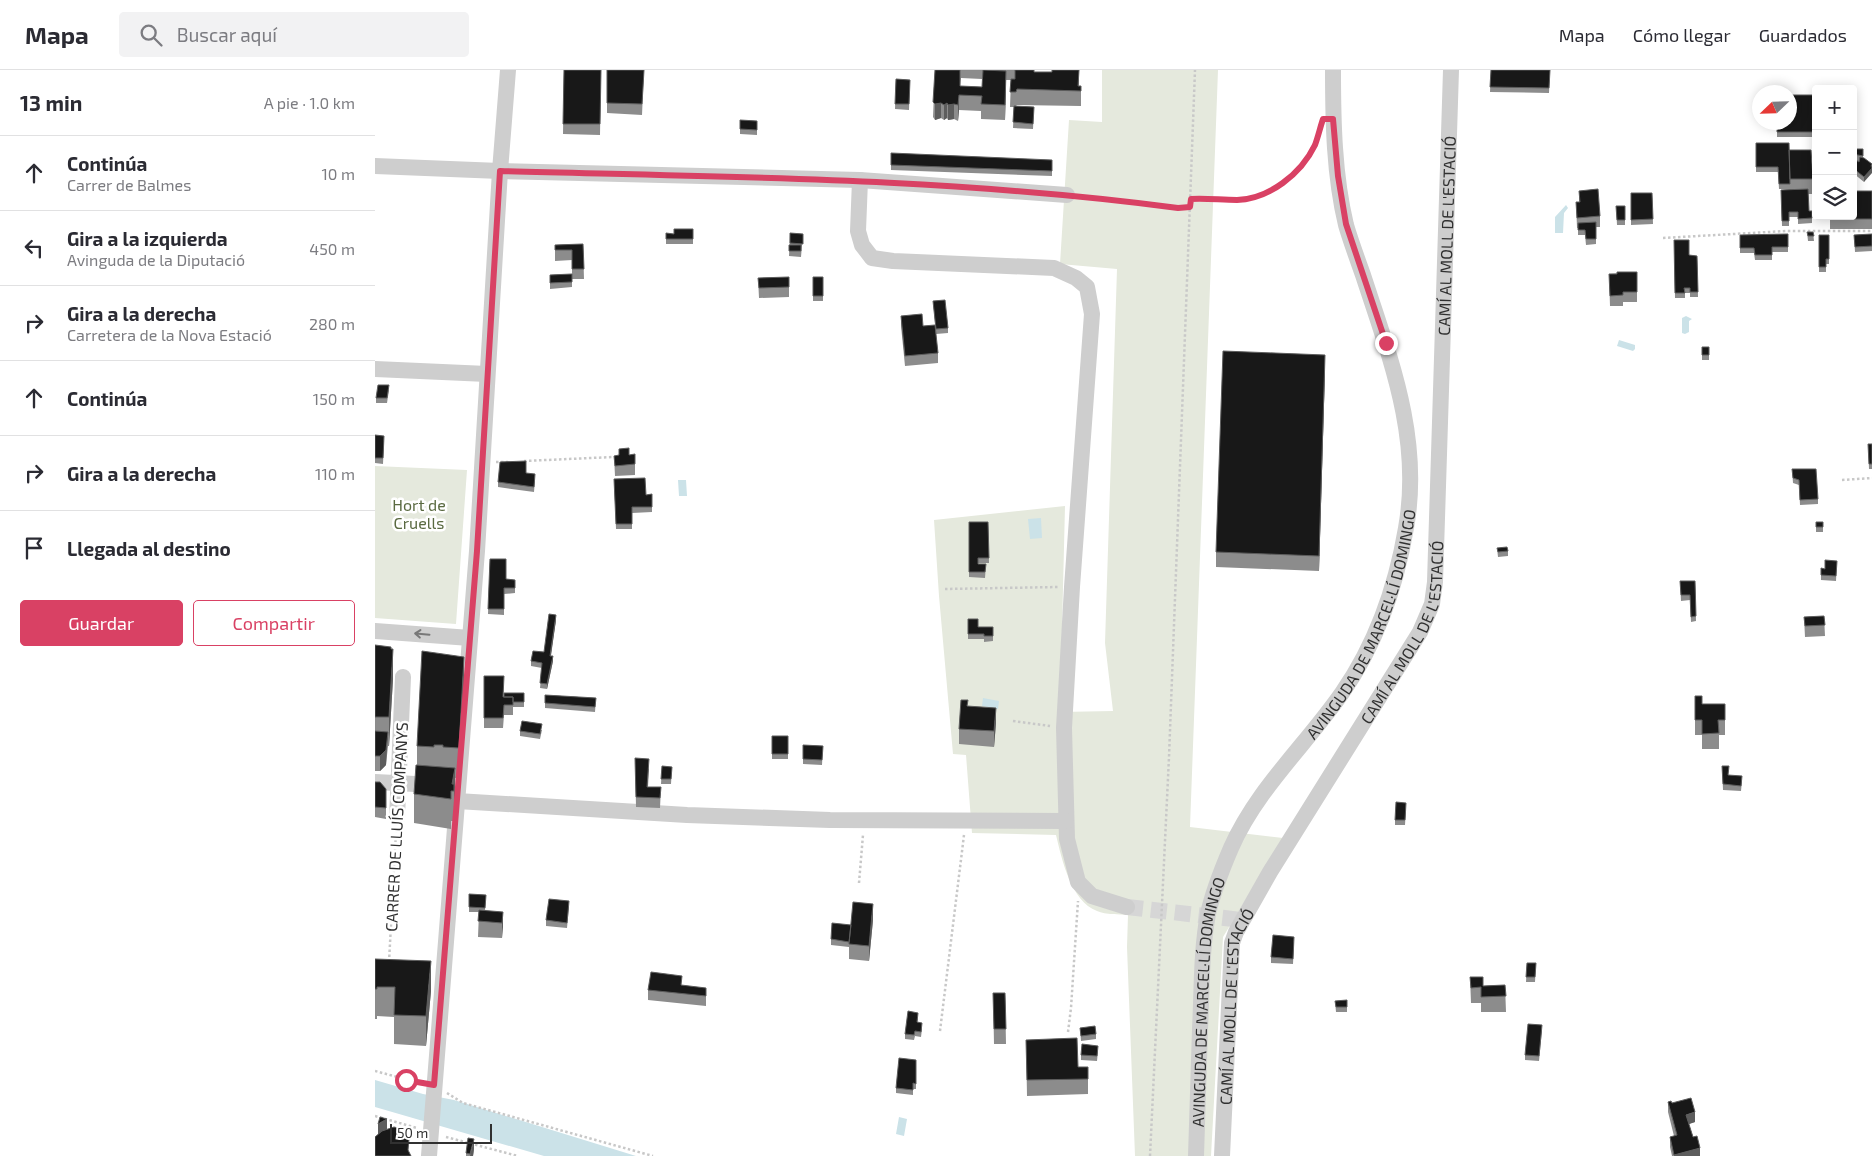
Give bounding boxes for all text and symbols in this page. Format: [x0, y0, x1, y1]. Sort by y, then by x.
search box [119, 12, 469, 57]
text: Mapa [25, 20, 89, 49]
icon: search [137, 21, 165, 49]
text: Buscar aquí [177, 23, 277, 46]
text: Mapa [1559, 24, 1605, 46]
text: Cómo llegar [1633, 24, 1731, 46]
text: Guardados [1759, 24, 1847, 46]
north arrow [1752, 85, 1797, 130]
map controls [1812, 85, 1857, 220]
button: + [1812, 85, 1857, 130]
text: 13 min [20, 90, 82, 115]
text: A pie · 1.0 km [264, 93, 355, 112]
button: − [1812, 130, 1857, 175]
street label: CAMÍ AL MOLL DE L'ESTACIÓ [1433, 136, 1458, 336]
text: Continúa [67, 152, 147, 175]
icon: ahead [20, 159, 48, 187]
text: 10 m [321, 164, 355, 183]
text: Carrer de Balmes [67, 175, 191, 194]
button: layers [1812, 175, 1857, 220]
text: Gira a la izquierda [67, 227, 228, 250]
icon: left [20, 234, 48, 262]
text: 450 m [309, 239, 355, 258]
text: Avinguda de la Diputació [67, 250, 245, 269]
text: Gira a la derecha [67, 302, 216, 325]
icon: right [20, 309, 48, 337]
text: 280 m [309, 314, 355, 333]
text: Carretera de la Nova Estació [67, 325, 272, 344]
route end [1375, 332, 1398, 355]
icon: ahead [20, 384, 48, 412]
text: Continúa [67, 387, 147, 410]
text: 150 m [313, 389, 355, 408]
icon: right [20, 459, 48, 487]
text: Gira a la derecha [67, 462, 216, 485]
text: 110 m [315, 464, 355, 483]
park label: Hort de Cruells [392, 495, 446, 532]
street label: AVINGUDA DE MARCEL·LÍ DOMINGO [1301, 508, 1418, 742]
icon: arrive [20, 534, 48, 562]
text: Llegada al destino [67, 537, 231, 560]
street label: CAMÍ AL MOLL DE L'ESTACIÓ [1356, 540, 1446, 727]
button: Guardar [20, 600, 183, 646]
button: Compartir [193, 600, 355, 646]
one-way arrow [415, 630, 431, 639]
street label: CARRER DE LLUÍS COMPANYS [381, 722, 411, 932]
street label: AVINGUDA DE MARCEL·LÍ DOMINGO [1187, 874, 1228, 1127]
street label: CAMÍ AL MOLL DE L'ESTACIÓ [1215, 905, 1257, 1105]
route start [395, 1069, 418, 1092]
scale bar [390, 1121, 493, 1144]
text: 50 m [397, 1124, 428, 1141]

